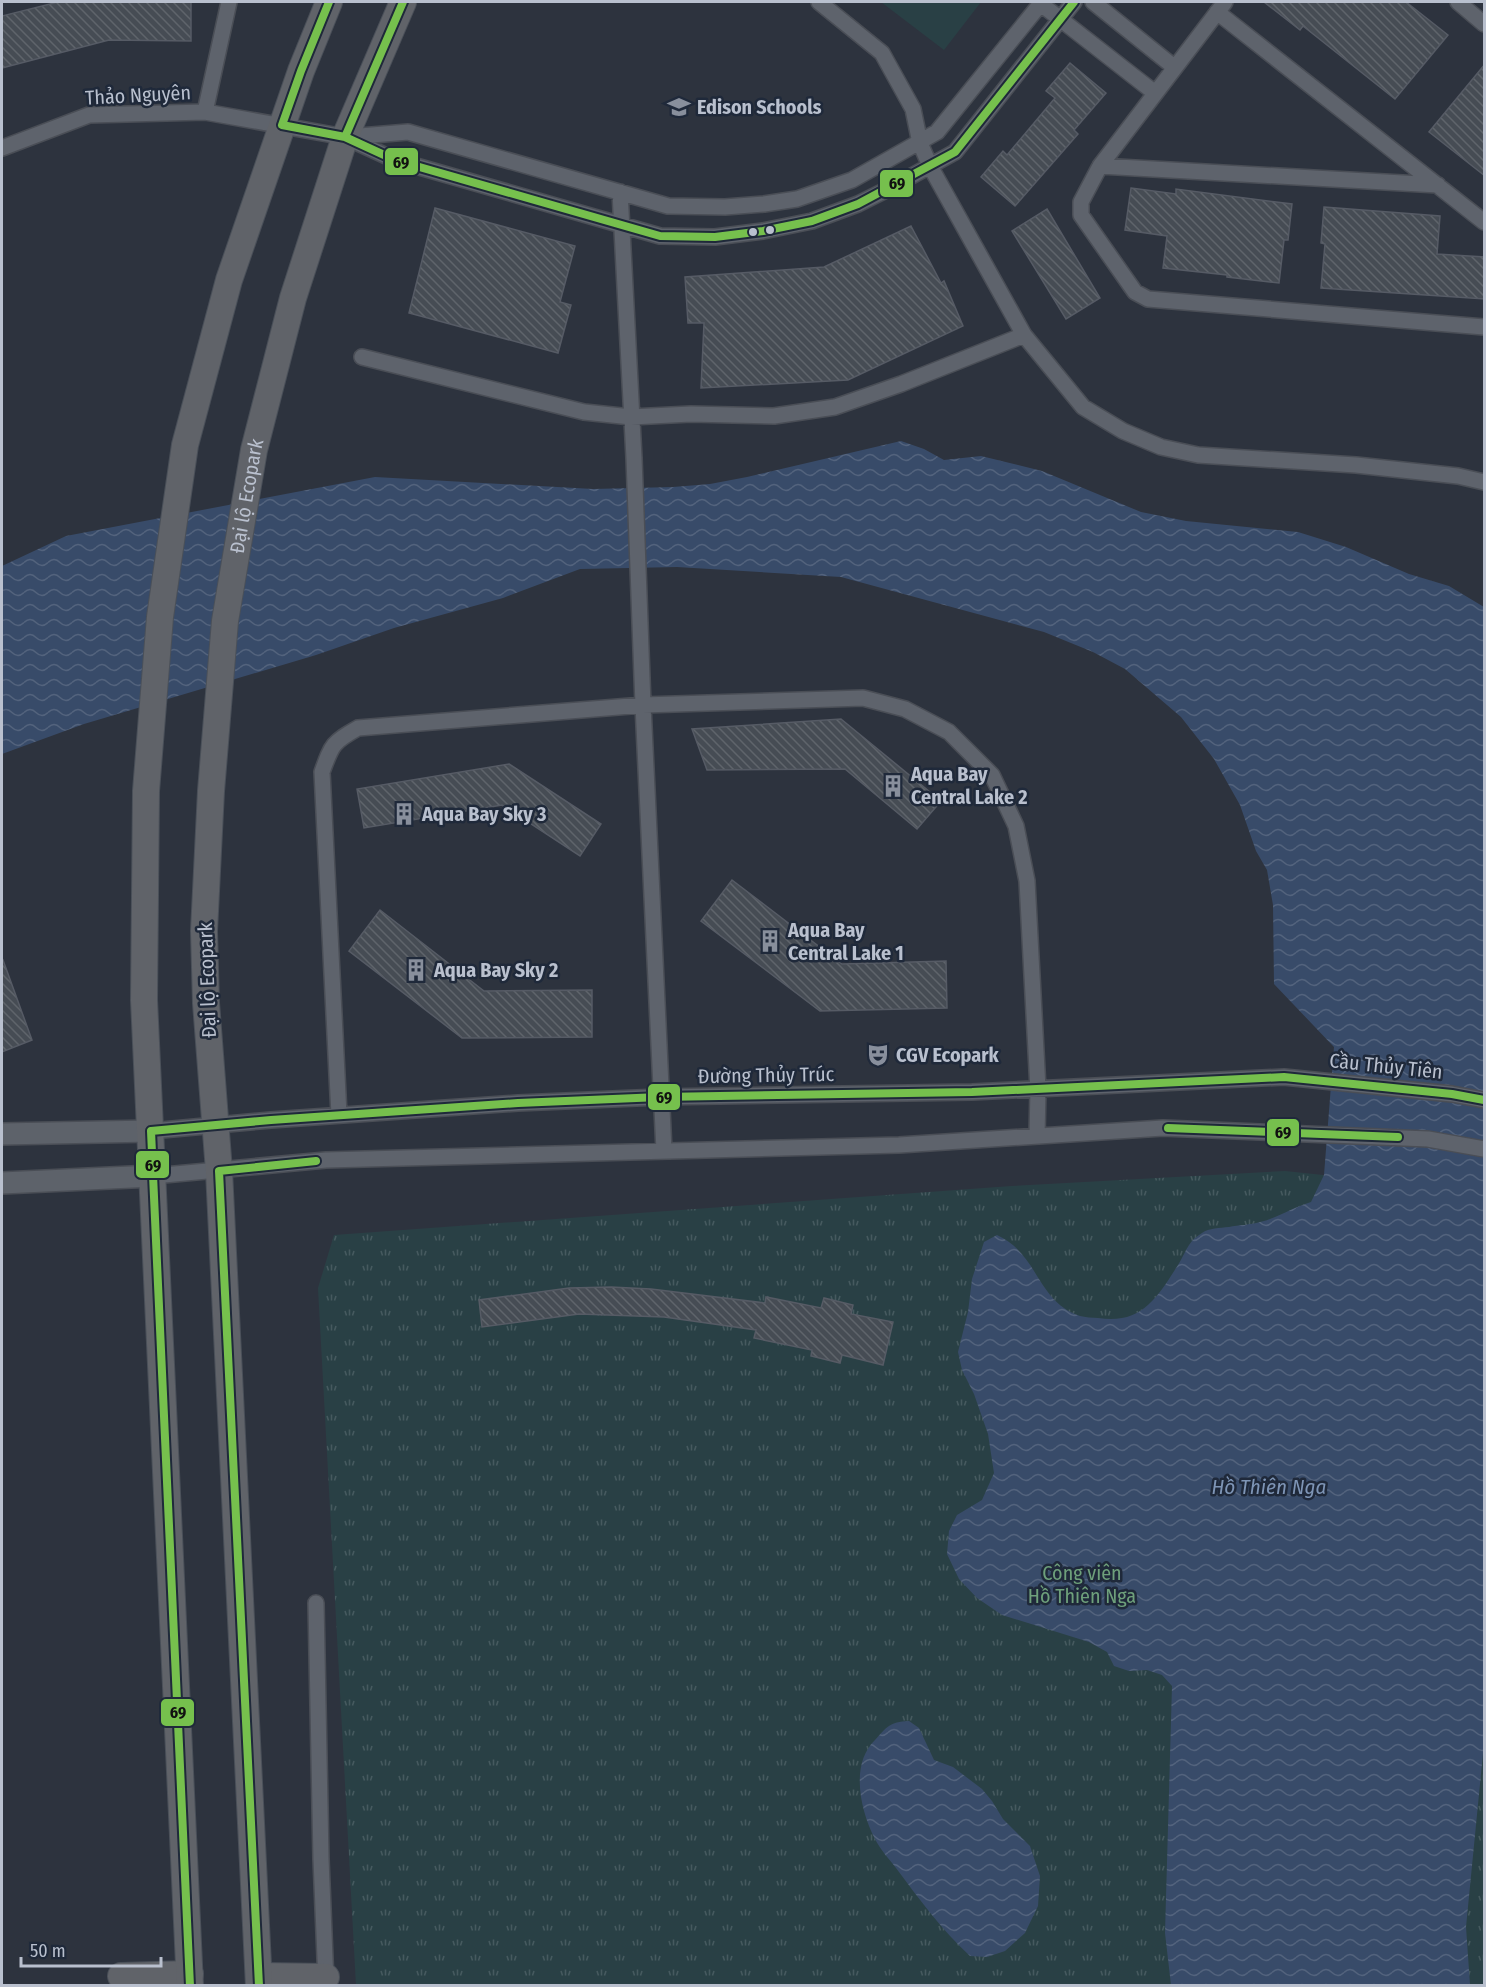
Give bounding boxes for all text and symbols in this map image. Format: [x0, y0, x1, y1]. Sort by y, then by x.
street label: Thảo Nguyên [84, 80, 192, 110]
school or university icon: Edison Schools [666, 94, 692, 120]
place label: Edison Schools [697, 95, 822, 119]
line badge: 69 [384, 147, 419, 176]
text: 69 [393, 153, 409, 172]
line badge: 69 [879, 169, 914, 198]
text: 69 [889, 174, 905, 193]
unlabelled marker [764, 224, 776, 236]
unlabelled marker [747, 226, 759, 238]
street label: Đại lộ Ecopark [225, 435, 269, 555]
place label: Aqua Bay Central Lake 2 [910, 762, 1027, 809]
building icon: Aqua Bay Central Lake 2 [880, 773, 906, 799]
building icon: Aqua Bay Sky 3 [391, 801, 417, 827]
place label: Aqua Bay Sky 3 [421, 802, 546, 826]
place label: Aqua Bay Central Lake 1 [787, 918, 904, 965]
street label: Đại lộ Ecopark [193, 921, 221, 1038]
building icon: Aqua Bay Central Lake 1 [757, 928, 783, 954]
building icon: Aqua Bay Sky 2 [403, 957, 429, 983]
place label: Aqua Bay Sky 2 [433, 958, 558, 982]
theatre icon: CGV Ecopark [865, 1042, 891, 1068]
place label: CGV Ecopark [896, 1043, 1000, 1067]
street label: Cầu Thủy Tiên [1328, 1048, 1444, 1084]
street label: Đường Thủy Trúc [698, 1062, 835, 1088]
line badge: 69 [647, 1083, 681, 1111]
text: 69 [656, 1088, 672, 1107]
line badge: 69 [1266, 1118, 1300, 1147]
text: 69 [1275, 1123, 1291, 1142]
line badge: 69 [135, 1150, 170, 1179]
text: 69 [145, 1156, 161, 1175]
water label: Hồ Thiên Nga [1212, 1474, 1326, 1500]
park label: Công viên Hồ Thiên Nga [1028, 1561, 1136, 1608]
line badge: 69 [160, 1698, 195, 1727]
text: 69 [170, 1703, 186, 1722]
scale bar [21, 1930, 160, 1968]
text: 50 m [30, 1940, 66, 1962]

